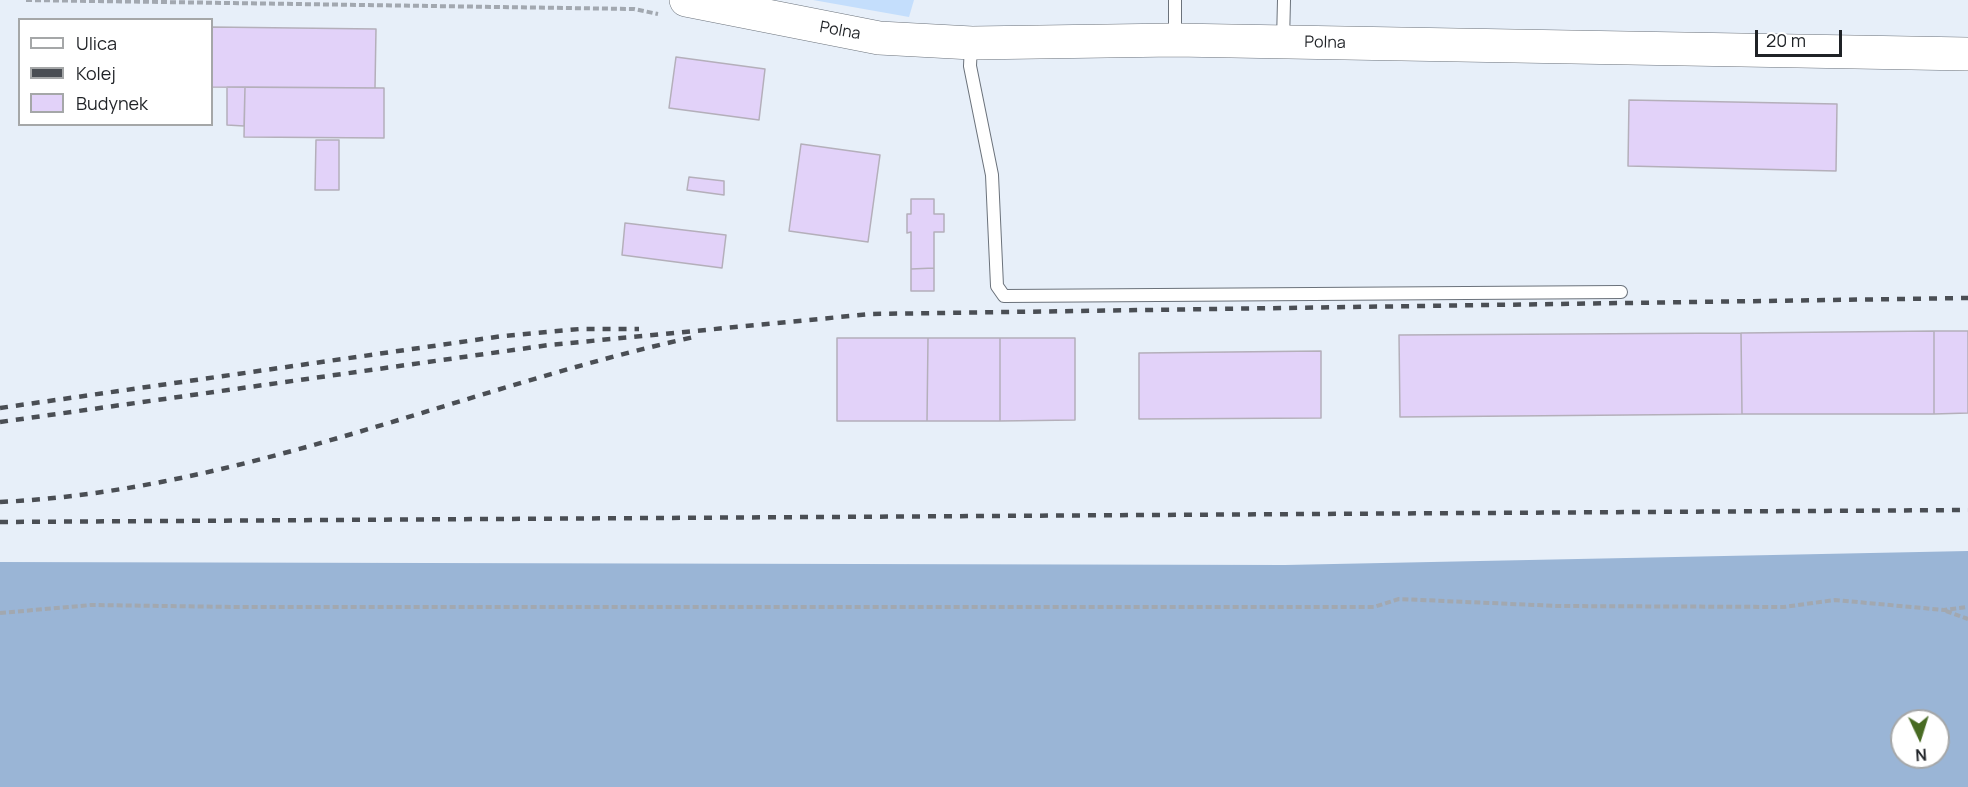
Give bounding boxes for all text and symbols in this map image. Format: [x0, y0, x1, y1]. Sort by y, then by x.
legend [18, 18, 213, 126]
street label: Polna [818, 18, 862, 44]
scale bar [1758, 18, 1845, 56]
text: 20 m [1766, 28, 1806, 52]
text: Ulica [76, 31, 117, 55]
street label: Polna [1304, 33, 1346, 53]
text: Kolej [76, 61, 116, 85]
text: Budynek [76, 91, 148, 115]
north arrow [1890, 709, 1950, 769]
text: N [1915, 744, 1928, 766]

